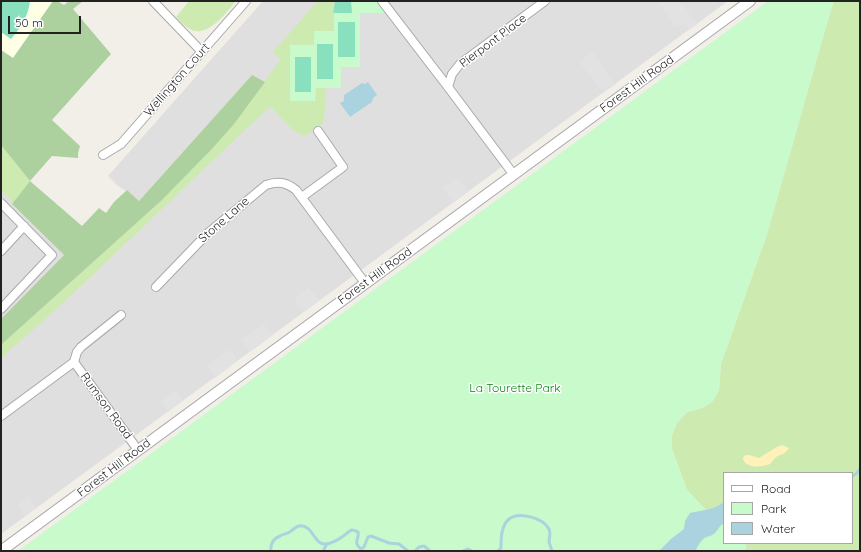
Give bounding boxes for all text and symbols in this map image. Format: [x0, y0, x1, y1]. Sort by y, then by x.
scale bar [10, 8, 83, 34]
street label: Pierpont Place [457, 11, 529, 71]
text: 50 m [15, 15, 43, 30]
street label: Wellington Court [141, 40, 213, 120]
street label: Forest Hill Road [597, 52, 677, 116]
street label: Stone Lane [196, 194, 252, 246]
street label: Forest Hill Road [335, 244, 415, 308]
street label: Rumson Road [77, 370, 135, 442]
park label: La Tourette Park [469, 381, 561, 395]
street label: Forest Hill Road [75, 436, 153, 500]
legend [723, 472, 853, 544]
text: Road [761, 481, 791, 496]
text: Park [761, 501, 786, 516]
text: Water [761, 521, 795, 536]

